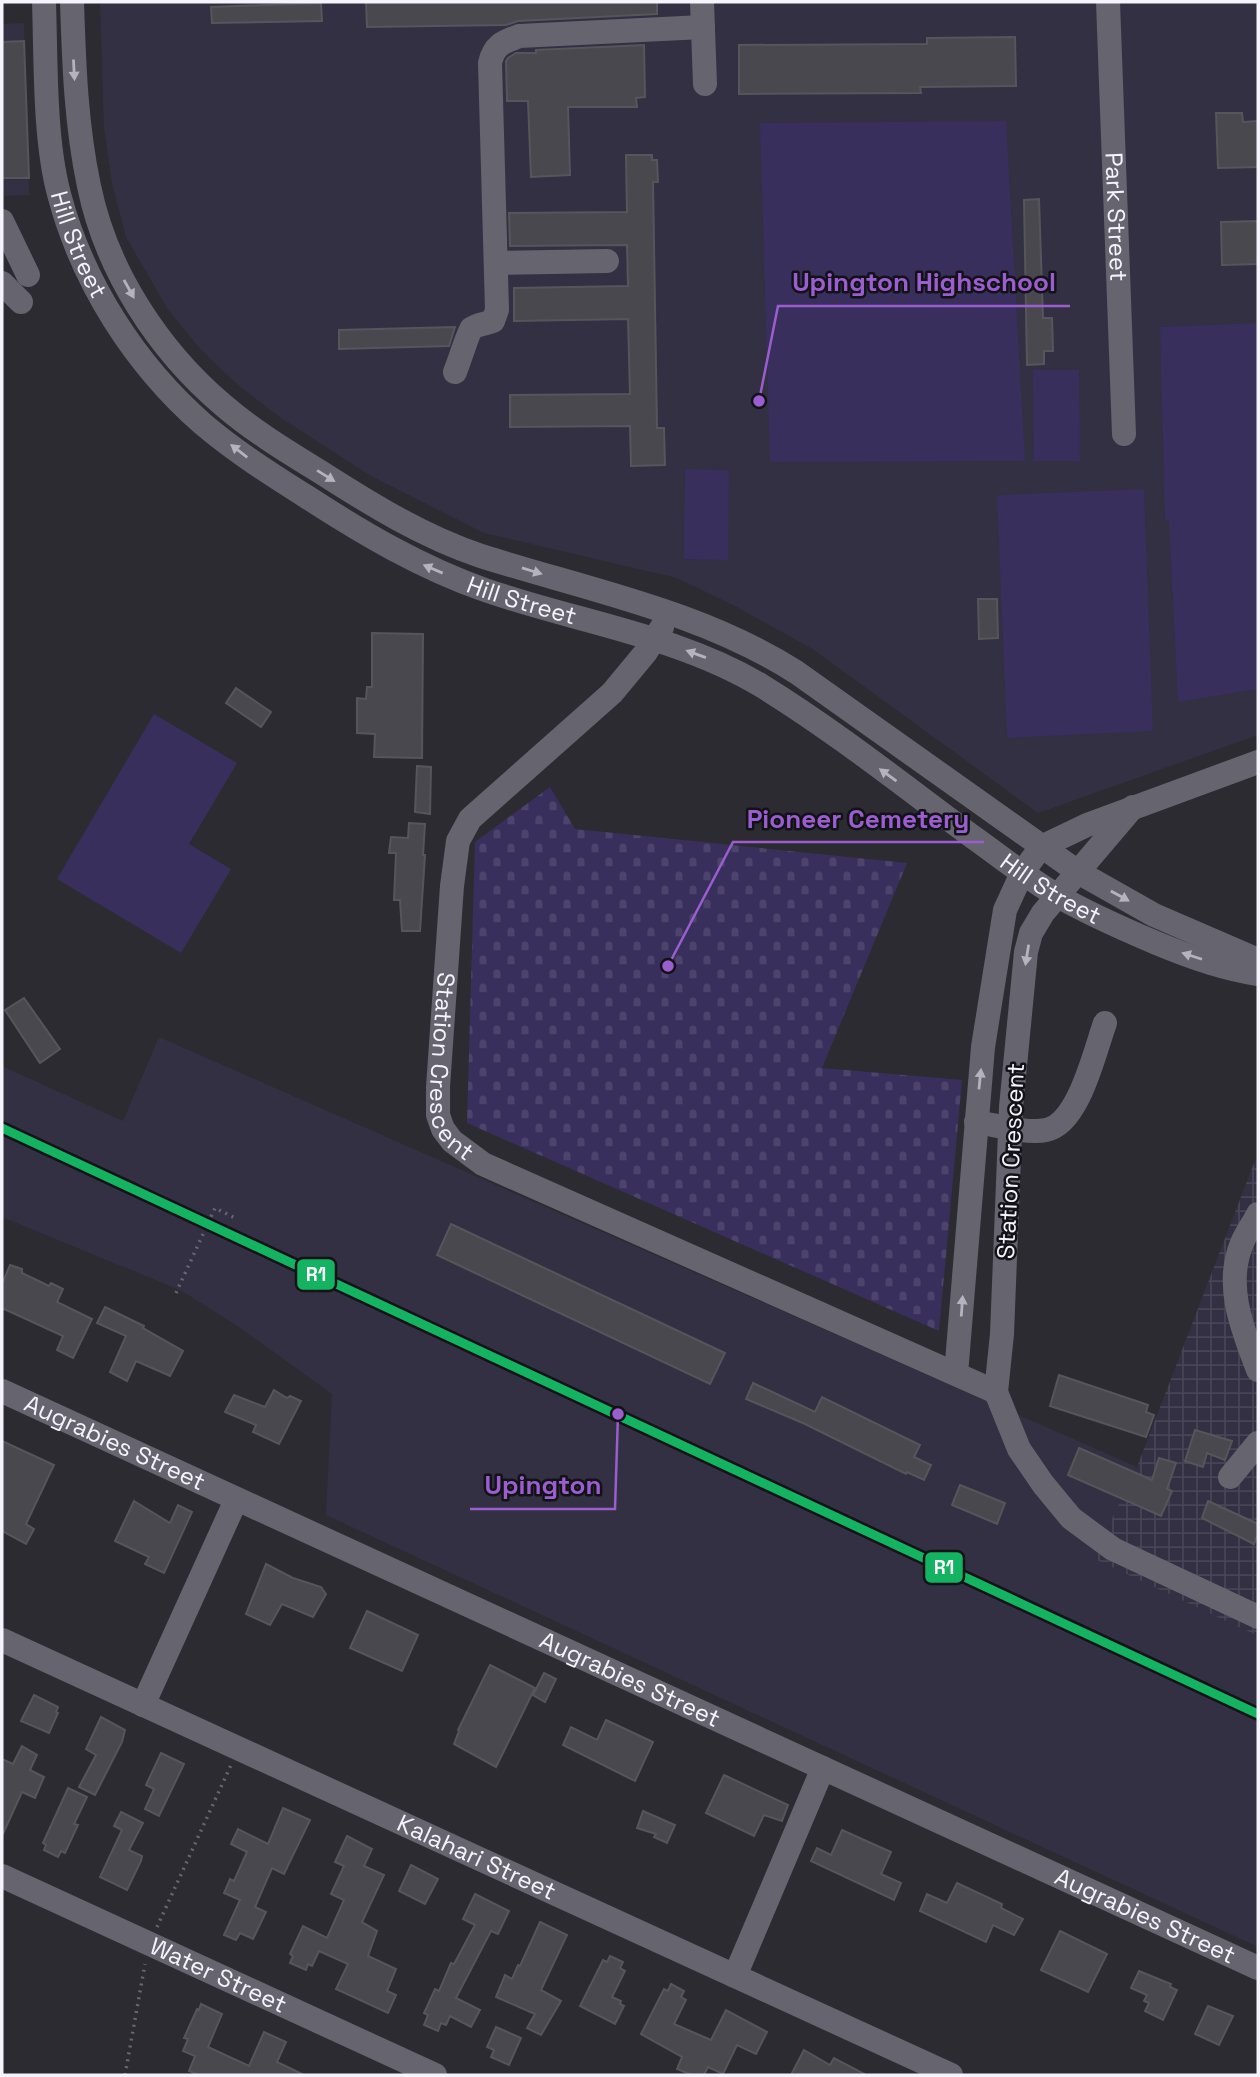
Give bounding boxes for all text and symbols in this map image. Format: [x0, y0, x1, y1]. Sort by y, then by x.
one-way arrow [69, 59, 80, 81]
street label: Park Street [1099, 152, 1134, 282]
street label: Hill Street [44, 187, 114, 303]
callout: Upington Highschool [778, 259, 1070, 306]
text: Upington Highschool [792, 265, 1056, 299]
one-way arrow [122, 279, 134, 299]
one-way arrow [230, 445, 248, 459]
one-way arrow [317, 470, 336, 483]
one-way arrow [423, 563, 443, 575]
one-way arrow [521, 567, 542, 577]
street label: Hill Street [463, 569, 580, 631]
one-way arrow [685, 648, 706, 659]
one-way arrow [879, 768, 897, 782]
callout: Pioneer Cemetery [733, 795, 984, 842]
text: Pioneer Cemetery [747, 802, 969, 836]
street label: Hill Street [994, 846, 1106, 931]
one-way arrow [1110, 890, 1130, 902]
one-way arrow [1021, 944, 1032, 966]
one-way arrow [1182, 951, 1203, 961]
street label: Station Crescent [423, 971, 480, 1167]
street label: Station Crescent [990, 1062, 1031, 1260]
one-way arrow [975, 1068, 986, 1090]
line badge: R1 [296, 1258, 336, 1291]
text: R1 [306, 1262, 326, 1287]
one-way arrow [957, 1295, 968, 1317]
street label: Augrabies Street [20, 1387, 210, 1497]
callout: Upington [470, 1462, 615, 1509]
text: Upington [485, 1468, 601, 1502]
line badge: R1 [924, 1551, 964, 1584]
text: R1 [934, 1555, 954, 1580]
street label: Augrabies Street [535, 1624, 725, 1734]
street label: Kalahari Street [392, 1807, 561, 1907]
street label: Augrabies Street [1050, 1861, 1241, 1971]
street label: Water Street [145, 1930, 292, 2020]

